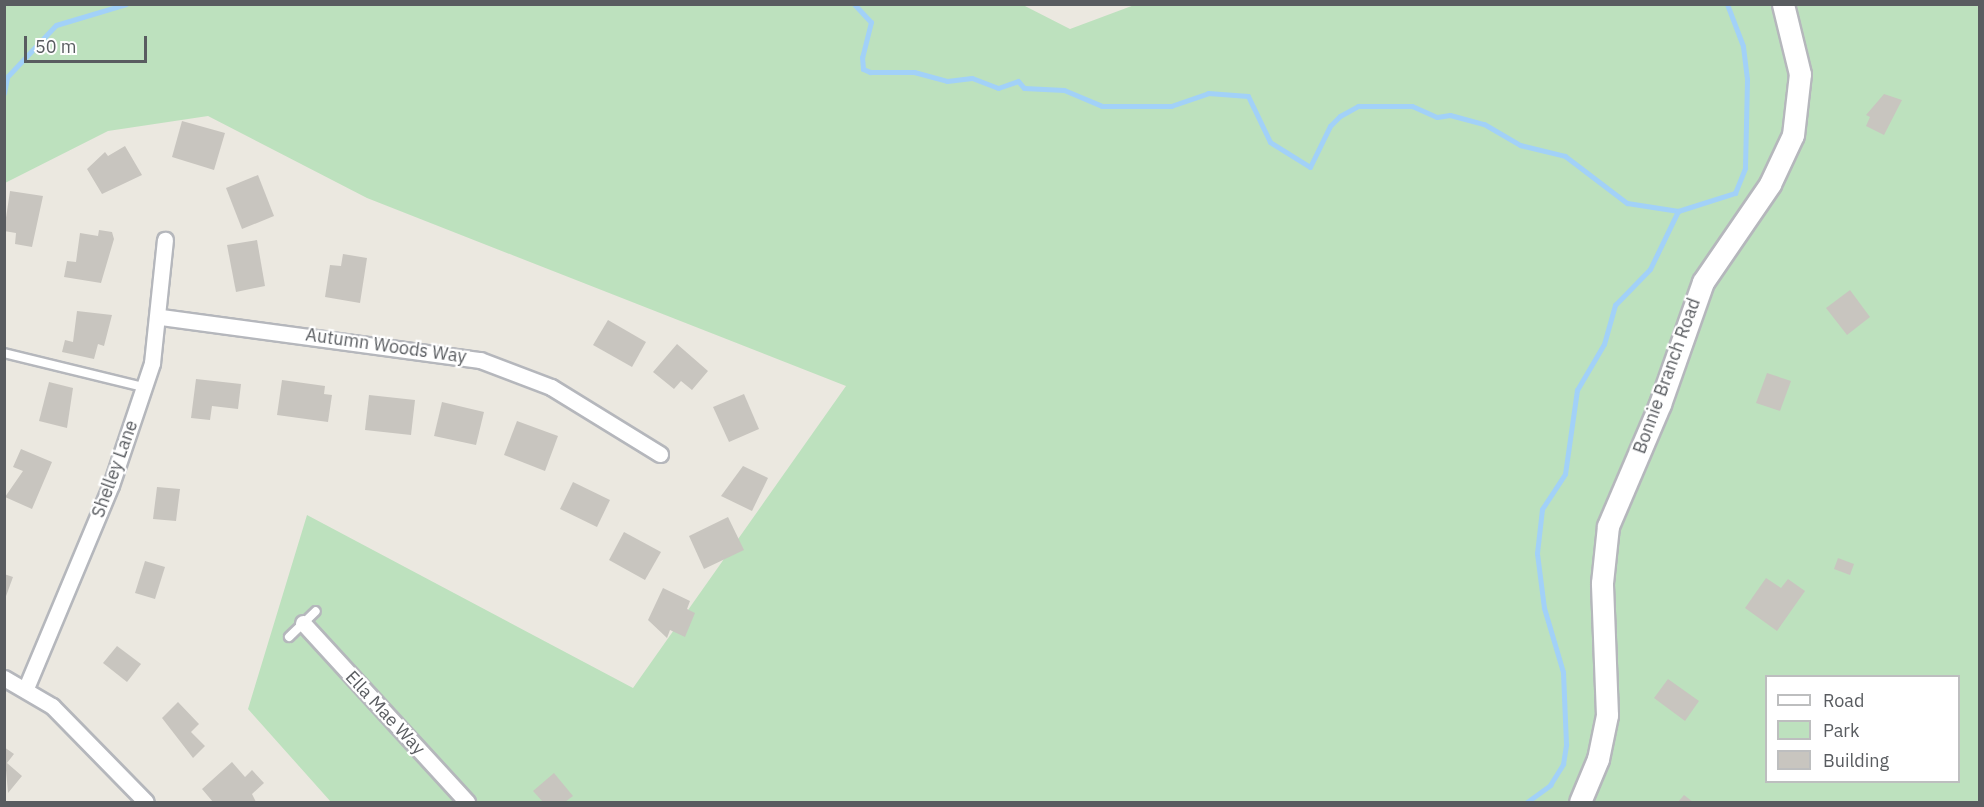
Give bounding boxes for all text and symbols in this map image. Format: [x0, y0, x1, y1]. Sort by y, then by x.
scale bar [27, 24, 150, 62]
text: 50 m [35, 35, 77, 58]
street label: Bonnie Branch Road [1629, 295, 1705, 457]
street label: Autumn Woods Way [304, 324, 468, 368]
street label: Shelley Lane [87, 417, 143, 521]
street label: Ella Mae Way [341, 667, 429, 759]
legend [1765, 675, 1960, 783]
text: Road [1823, 689, 1864, 712]
text: Park [1823, 719, 1859, 742]
text: Building [1823, 749, 1889, 772]

